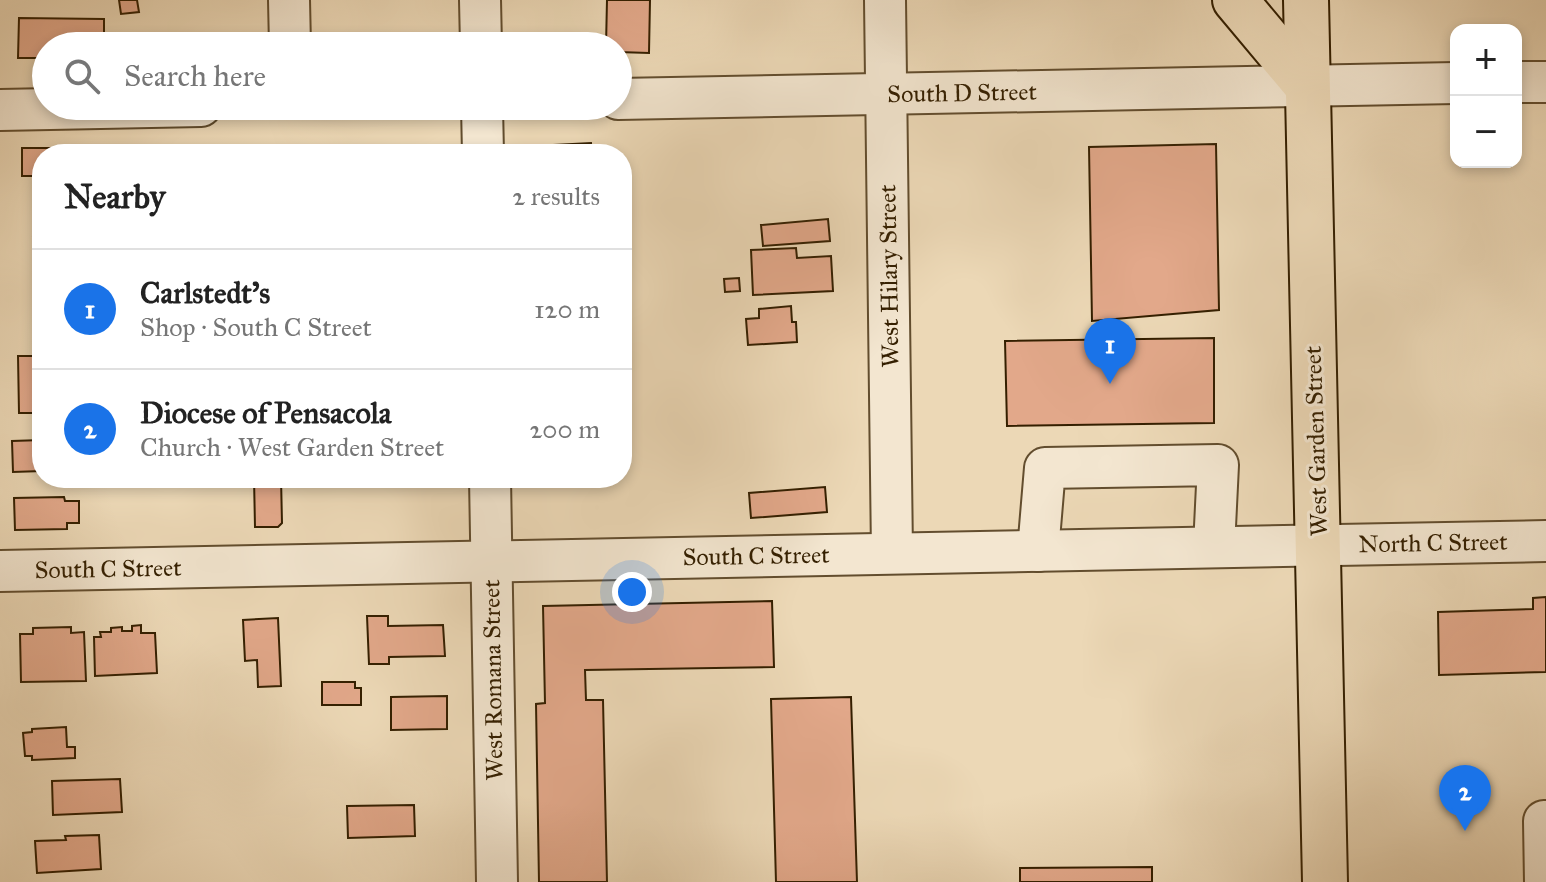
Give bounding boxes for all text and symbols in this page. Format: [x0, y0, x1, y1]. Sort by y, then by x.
map controls [1450, 24, 1522, 168]
button: + [1450, 24, 1522, 96]
search box [32, 32, 632, 120]
icon: search [60, 54, 104, 98]
text: Search here [124, 58, 266, 94]
street label: South D Street [887, 77, 1038, 109]
button: − [1450, 96, 1522, 168]
text: Nearby [64, 176, 166, 217]
text: 2 results [512, 180, 600, 212]
street label: West Hilary Street [872, 184, 906, 368]
text: Carlstedt's [140, 275, 270, 311]
text: 1 [85, 293, 95, 325]
text: 120 m [534, 293, 600, 325]
text: Shop · South C Street [140, 311, 372, 343]
pin: 1 [1084, 318, 1136, 384]
street label: West Garden Street [1298, 345, 1334, 537]
text: Diocese of Pensacola [140, 395, 391, 431]
text: 2 [84, 413, 96, 445]
text: 200 m [529, 413, 600, 445]
text: Church · West Garden Street [140, 431, 444, 463]
street label: North C Street [1358, 527, 1508, 559]
street label: South C Street [682, 540, 830, 572]
street label: South C Street [34, 553, 182, 585]
your location [612, 572, 652, 612]
street label: West Romana Street [476, 579, 510, 781]
pin: 2 [1439, 765, 1491, 831]

